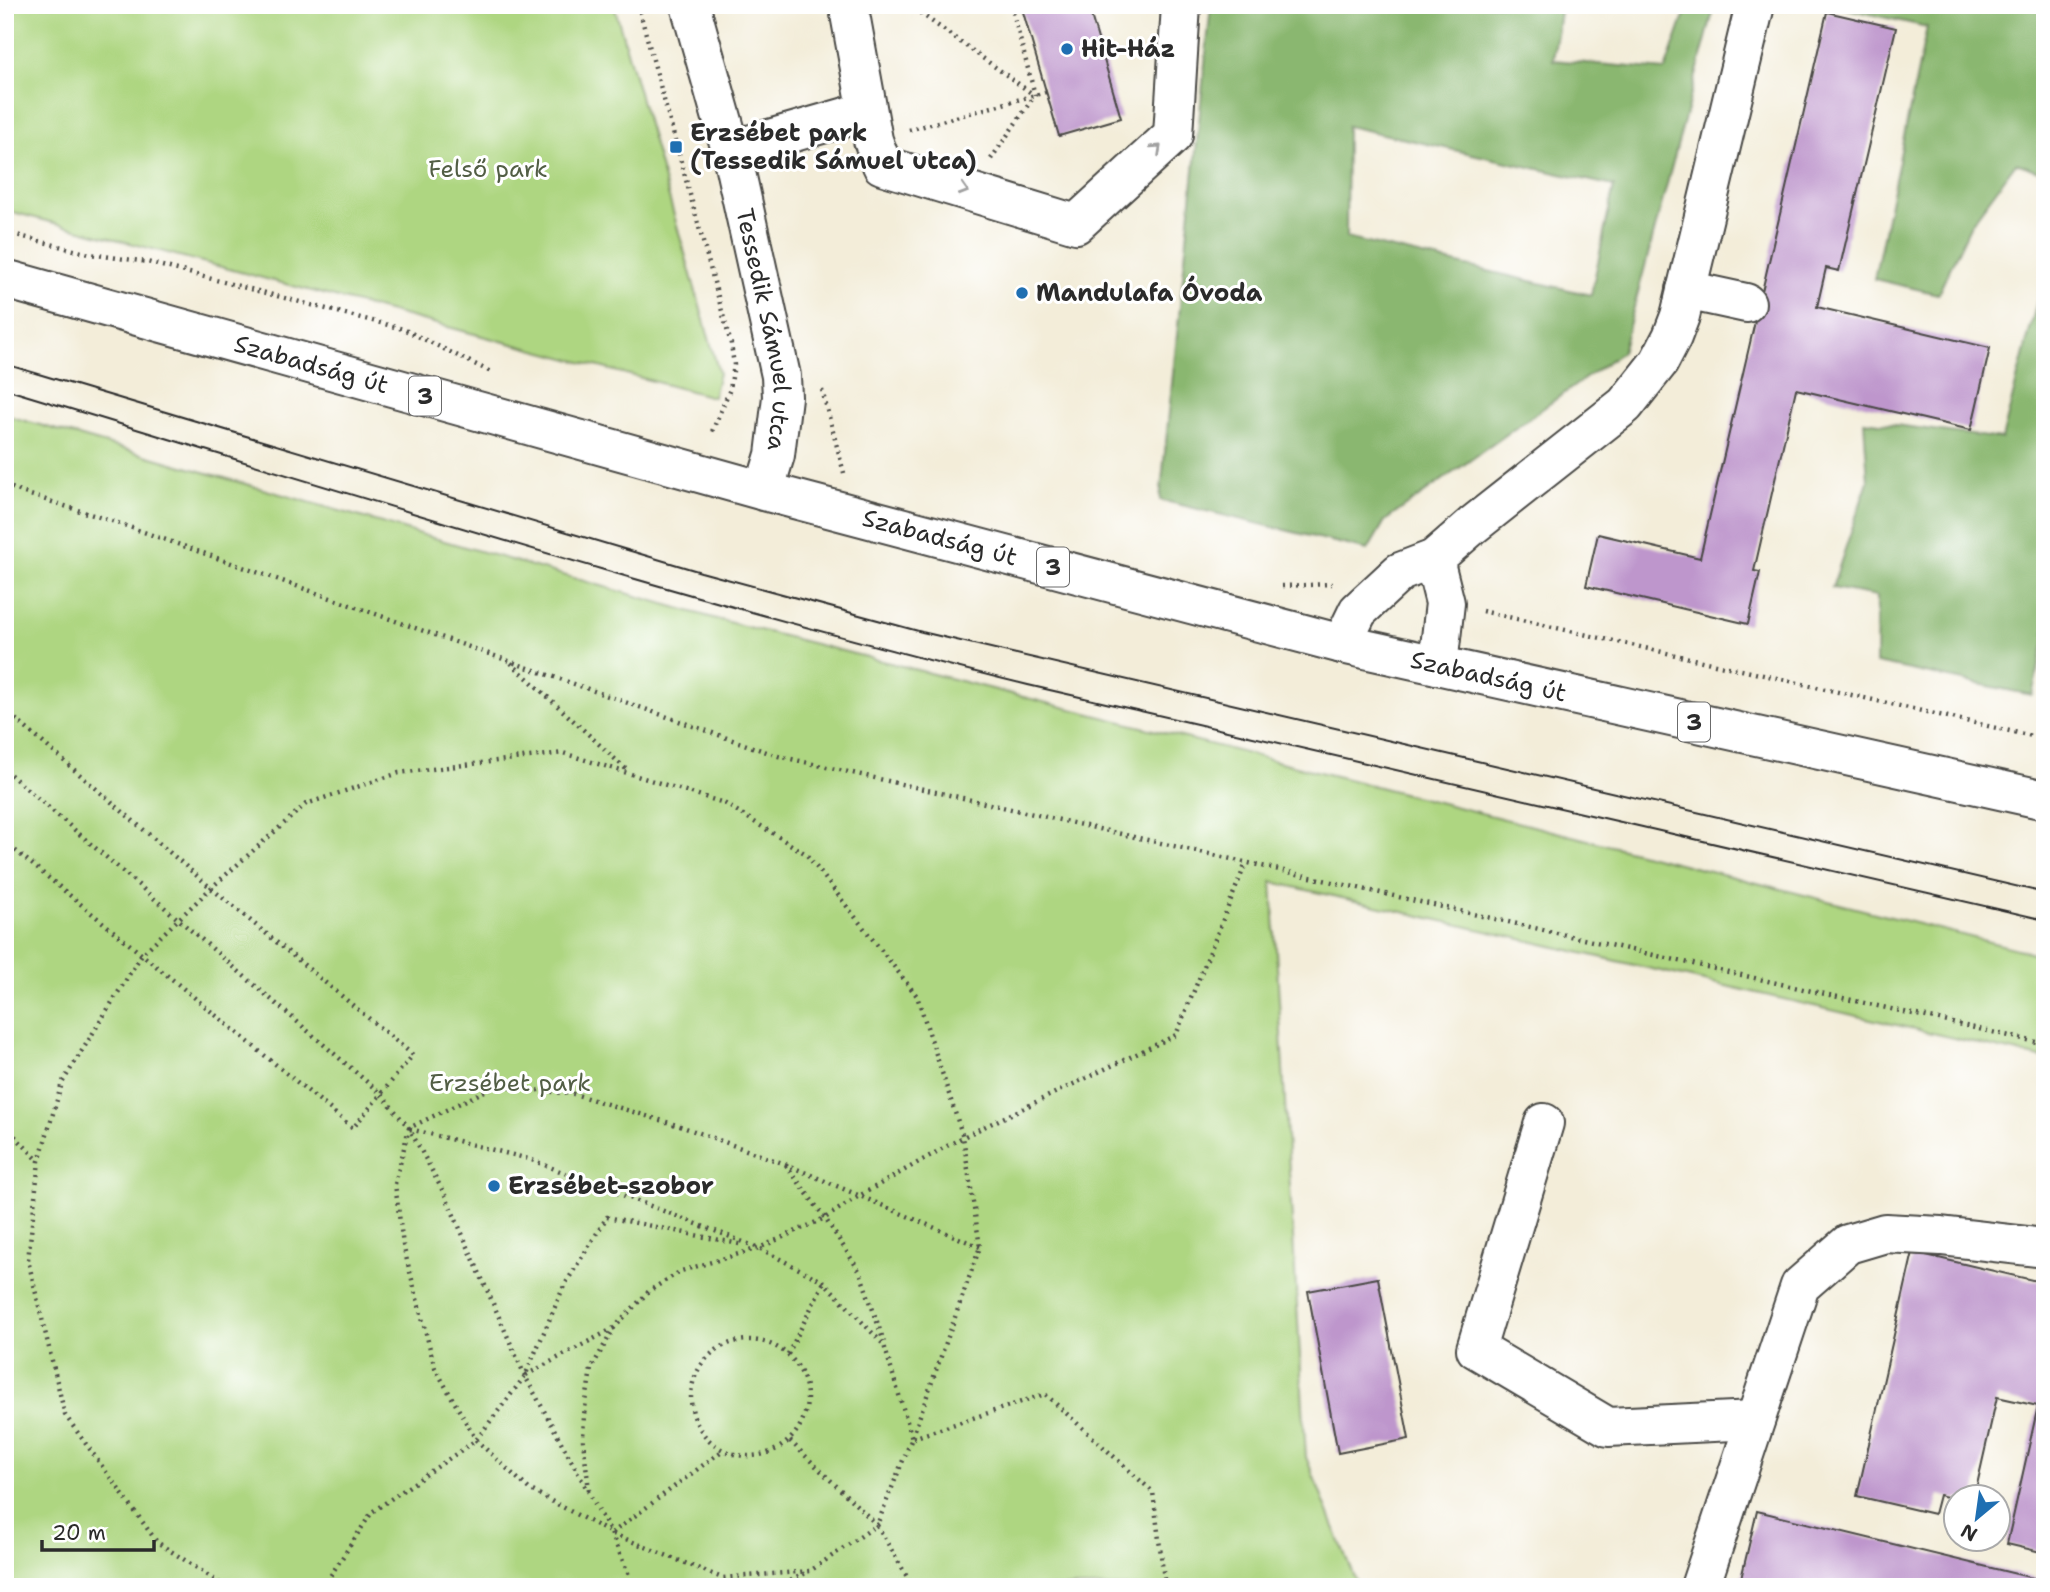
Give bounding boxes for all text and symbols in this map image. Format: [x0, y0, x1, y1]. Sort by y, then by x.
place label: Hit-Ház [1081, 33, 1175, 65]
marker: Hit-Ház [1059, 41, 1075, 57]
place label: Erzsébet park (Tessedik Sámuel utca) [690, 117, 977, 177]
marker: Erzsébet park (Tessedik Sámuel utca) [668, 139, 684, 155]
one-way arrow [1149, 145, 1162, 158]
park label: Felső park [428, 153, 548, 185]
one-way arrow [957, 181, 969, 196]
street label: Tessedik Sámuel utca [728, 205, 798, 452]
place label: Mandulafa Óvoda [1036, 275, 1263, 309]
marker: Mandulafa Óvoda [1014, 285, 1030, 301]
street label: Szabadság út [231, 328, 392, 401]
road number: 3 [409, 376, 441, 416]
street label: Szabadság út [859, 502, 1021, 573]
road number: 3 [1037, 548, 1069, 586]
street label: Szabadság út [1407, 644, 1569, 709]
road number: 3 [1678, 702, 1710, 742]
park label: Erzsébet park [429, 1067, 591, 1099]
place label: Erzsébet-szobor [508, 1170, 714, 1202]
marker: Erzsébet-szobor [486, 1178, 502, 1194]
north arrow [1941, 1484, 2011, 1554]
scale bar [42, 1508, 154, 1552]
text: N [1956, 1518, 1982, 1547]
text: 20 m [52, 1519, 106, 1547]

